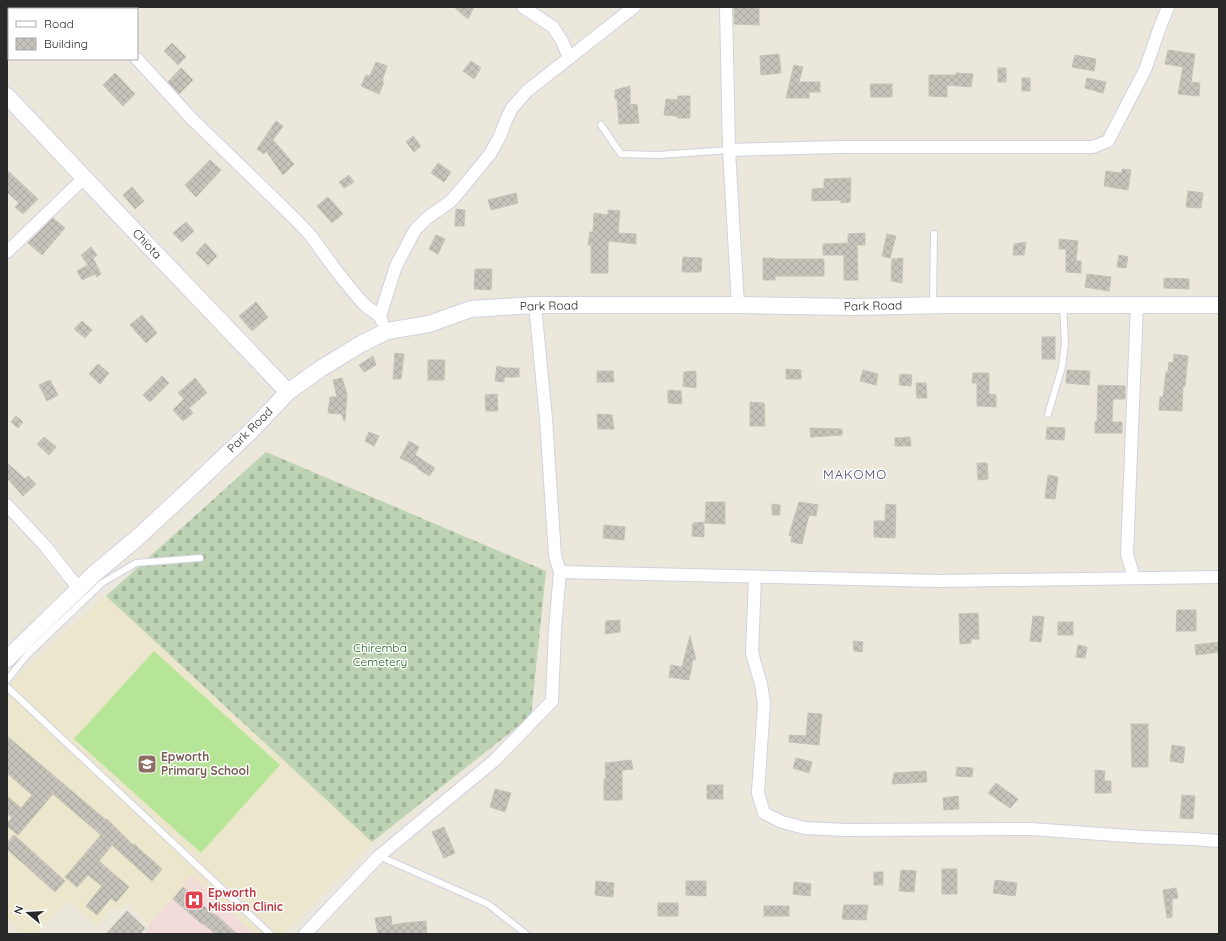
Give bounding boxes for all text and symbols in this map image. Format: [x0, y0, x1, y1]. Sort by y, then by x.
legend [8, 8, 138, 60]
text: Road [44, 16, 74, 31]
text: Building [44, 36, 88, 51]
street label: Chiota [130, 225, 165, 262]
street label: Park Road [520, 297, 578, 314]
street label: Park Road [844, 297, 902, 314]
street label: Park Road [224, 404, 276, 456]
district label: MAKOMO [823, 466, 887, 482]
park label: Chiremba Cemetery [353, 640, 407, 669]
place label: Epworth Primary School [161, 749, 249, 778]
school or university icon: Epworth Primary School [136, 753, 158, 775]
place label: Epworth Mission Clinic [208, 885, 283, 914]
hospital icon: Epworth Mission Clinic [183, 889, 205, 911]
north arrow [8, 893, 48, 933]
text: N [11, 904, 26, 916]

